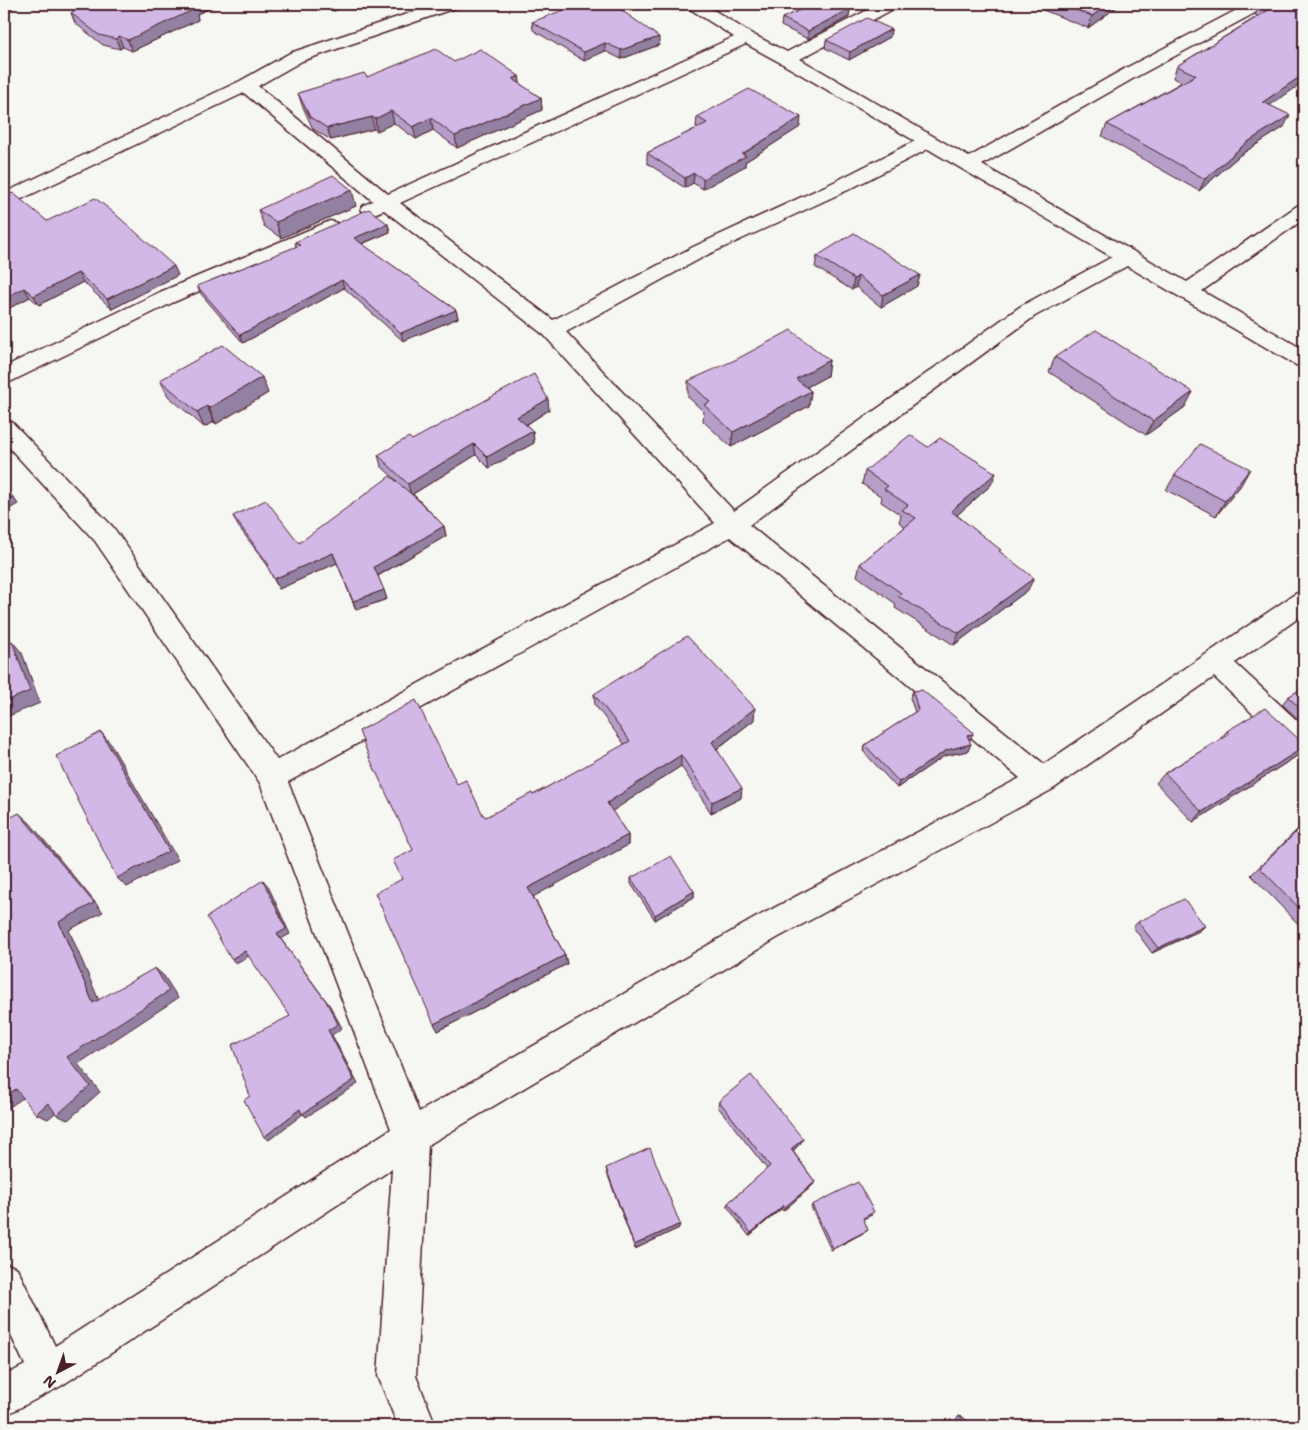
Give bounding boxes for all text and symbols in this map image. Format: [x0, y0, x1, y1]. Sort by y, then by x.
north arrow [32, 1348, 82, 1398]
text: N [39, 1371, 60, 1392]

